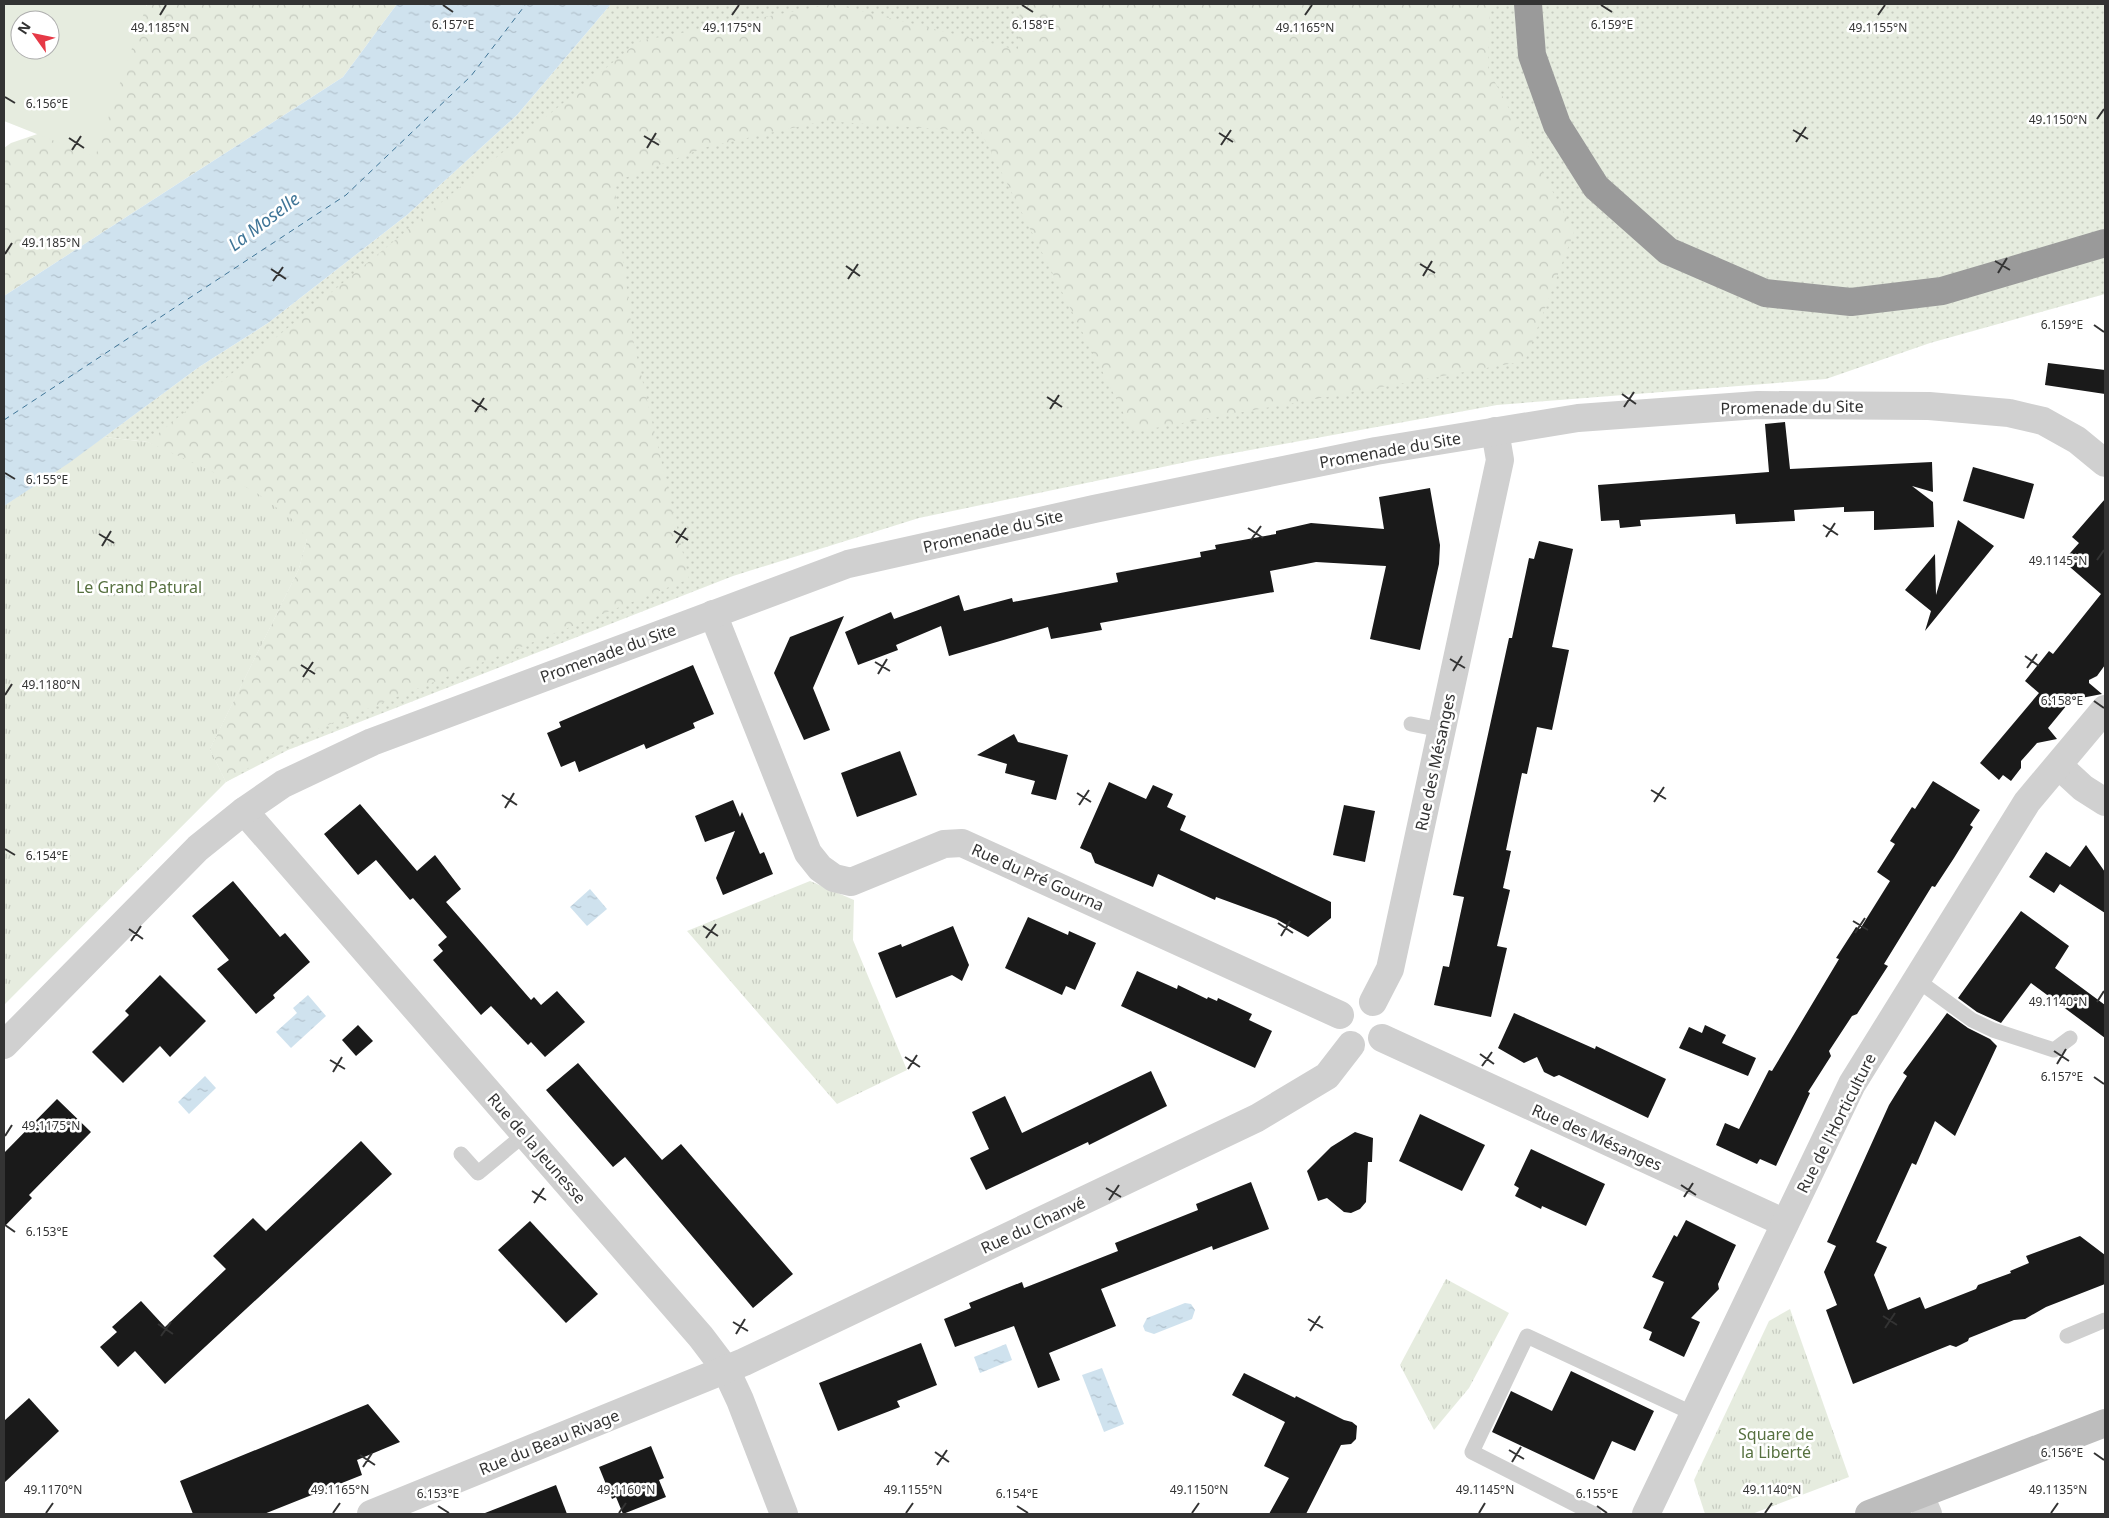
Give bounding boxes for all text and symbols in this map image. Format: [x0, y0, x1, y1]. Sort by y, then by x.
north arrow [10, 10, 60, 60]
text: 6.157°E [432, 16, 474, 33]
text: 6.158°E [1012, 16, 1054, 33]
text: 6.159°E [1591, 16, 1633, 33]
text: N [13, 18, 35, 38]
text: 49.1185°N [131, 19, 189, 36]
text: 49.1175°N [703, 19, 761, 36]
text: 49.1165°N [1276, 19, 1334, 36]
text: 49.1155°N [1849, 19, 1907, 36]
text: 6.156°E [26, 95, 68, 112]
text: 49.1150°N [2029, 111, 2087, 128]
water label: La Moselle [223, 186, 304, 256]
text: 49.1185°N [22, 234, 80, 251]
text: 6.159°E [2041, 316, 2083, 333]
street label: Promenade du Site [1720, 395, 1864, 419]
street label: Promenade du Site [1318, 427, 1462, 473]
text: 6.155°E [26, 471, 68, 488]
street label: Promenade du Site [921, 504, 1065, 558]
text: 49.1145°N [2029, 552, 2087, 569]
park label: Le Grand Patural [76, 576, 202, 598]
street label: Promenade du Site [537, 618, 679, 688]
text: 49.1180°N [22, 676, 80, 693]
street label: Rue des Mésanges [1410, 691, 1460, 833]
text: 6.158°E [2041, 692, 2083, 709]
street label: Rue du Pré Gourna [968, 838, 1108, 916]
text: 6.154°E [26, 847, 68, 864]
text: 49.1140°N [2029, 993, 2087, 1010]
street label: Rue de l'Horticulture [1791, 1049, 1881, 1197]
text: 6.157°E [2041, 1068, 2083, 1085]
street label: Rue de la Jeunesse [483, 1088, 591, 1208]
street label: Rue des Mésanges [1528, 1098, 1666, 1176]
text: 49.1175°N [22, 1117, 80, 1134]
street label: Rue du Chanvé [977, 1191, 1089, 1259]
text: 6.153°E [26, 1223, 68, 1240]
street label: Rue du Beau Rivage [476, 1404, 622, 1480]
park label: Square de la Liberté [1738, 1423, 1814, 1463]
text: 6.156°E [2041, 1444, 2083, 1461]
text: 49.1170°N [24, 1481, 82, 1498]
text: 49.1165°N [311, 1481, 369, 1498]
text: 49.1160°N [597, 1481, 655, 1498]
text: 49.1155°N [884, 1481, 942, 1498]
text: 49.1150°N [1170, 1481, 1228, 1498]
text: 49.1145°N [1456, 1481, 1514, 1498]
text: 49.1140°N [1743, 1481, 1801, 1498]
text: 49.1135°N [2029, 1481, 2087, 1498]
text: 6.153°E [417, 1485, 459, 1502]
text: 6.154°E [996, 1485, 1038, 1502]
text: 6.155°E [1576, 1485, 1618, 1502]

